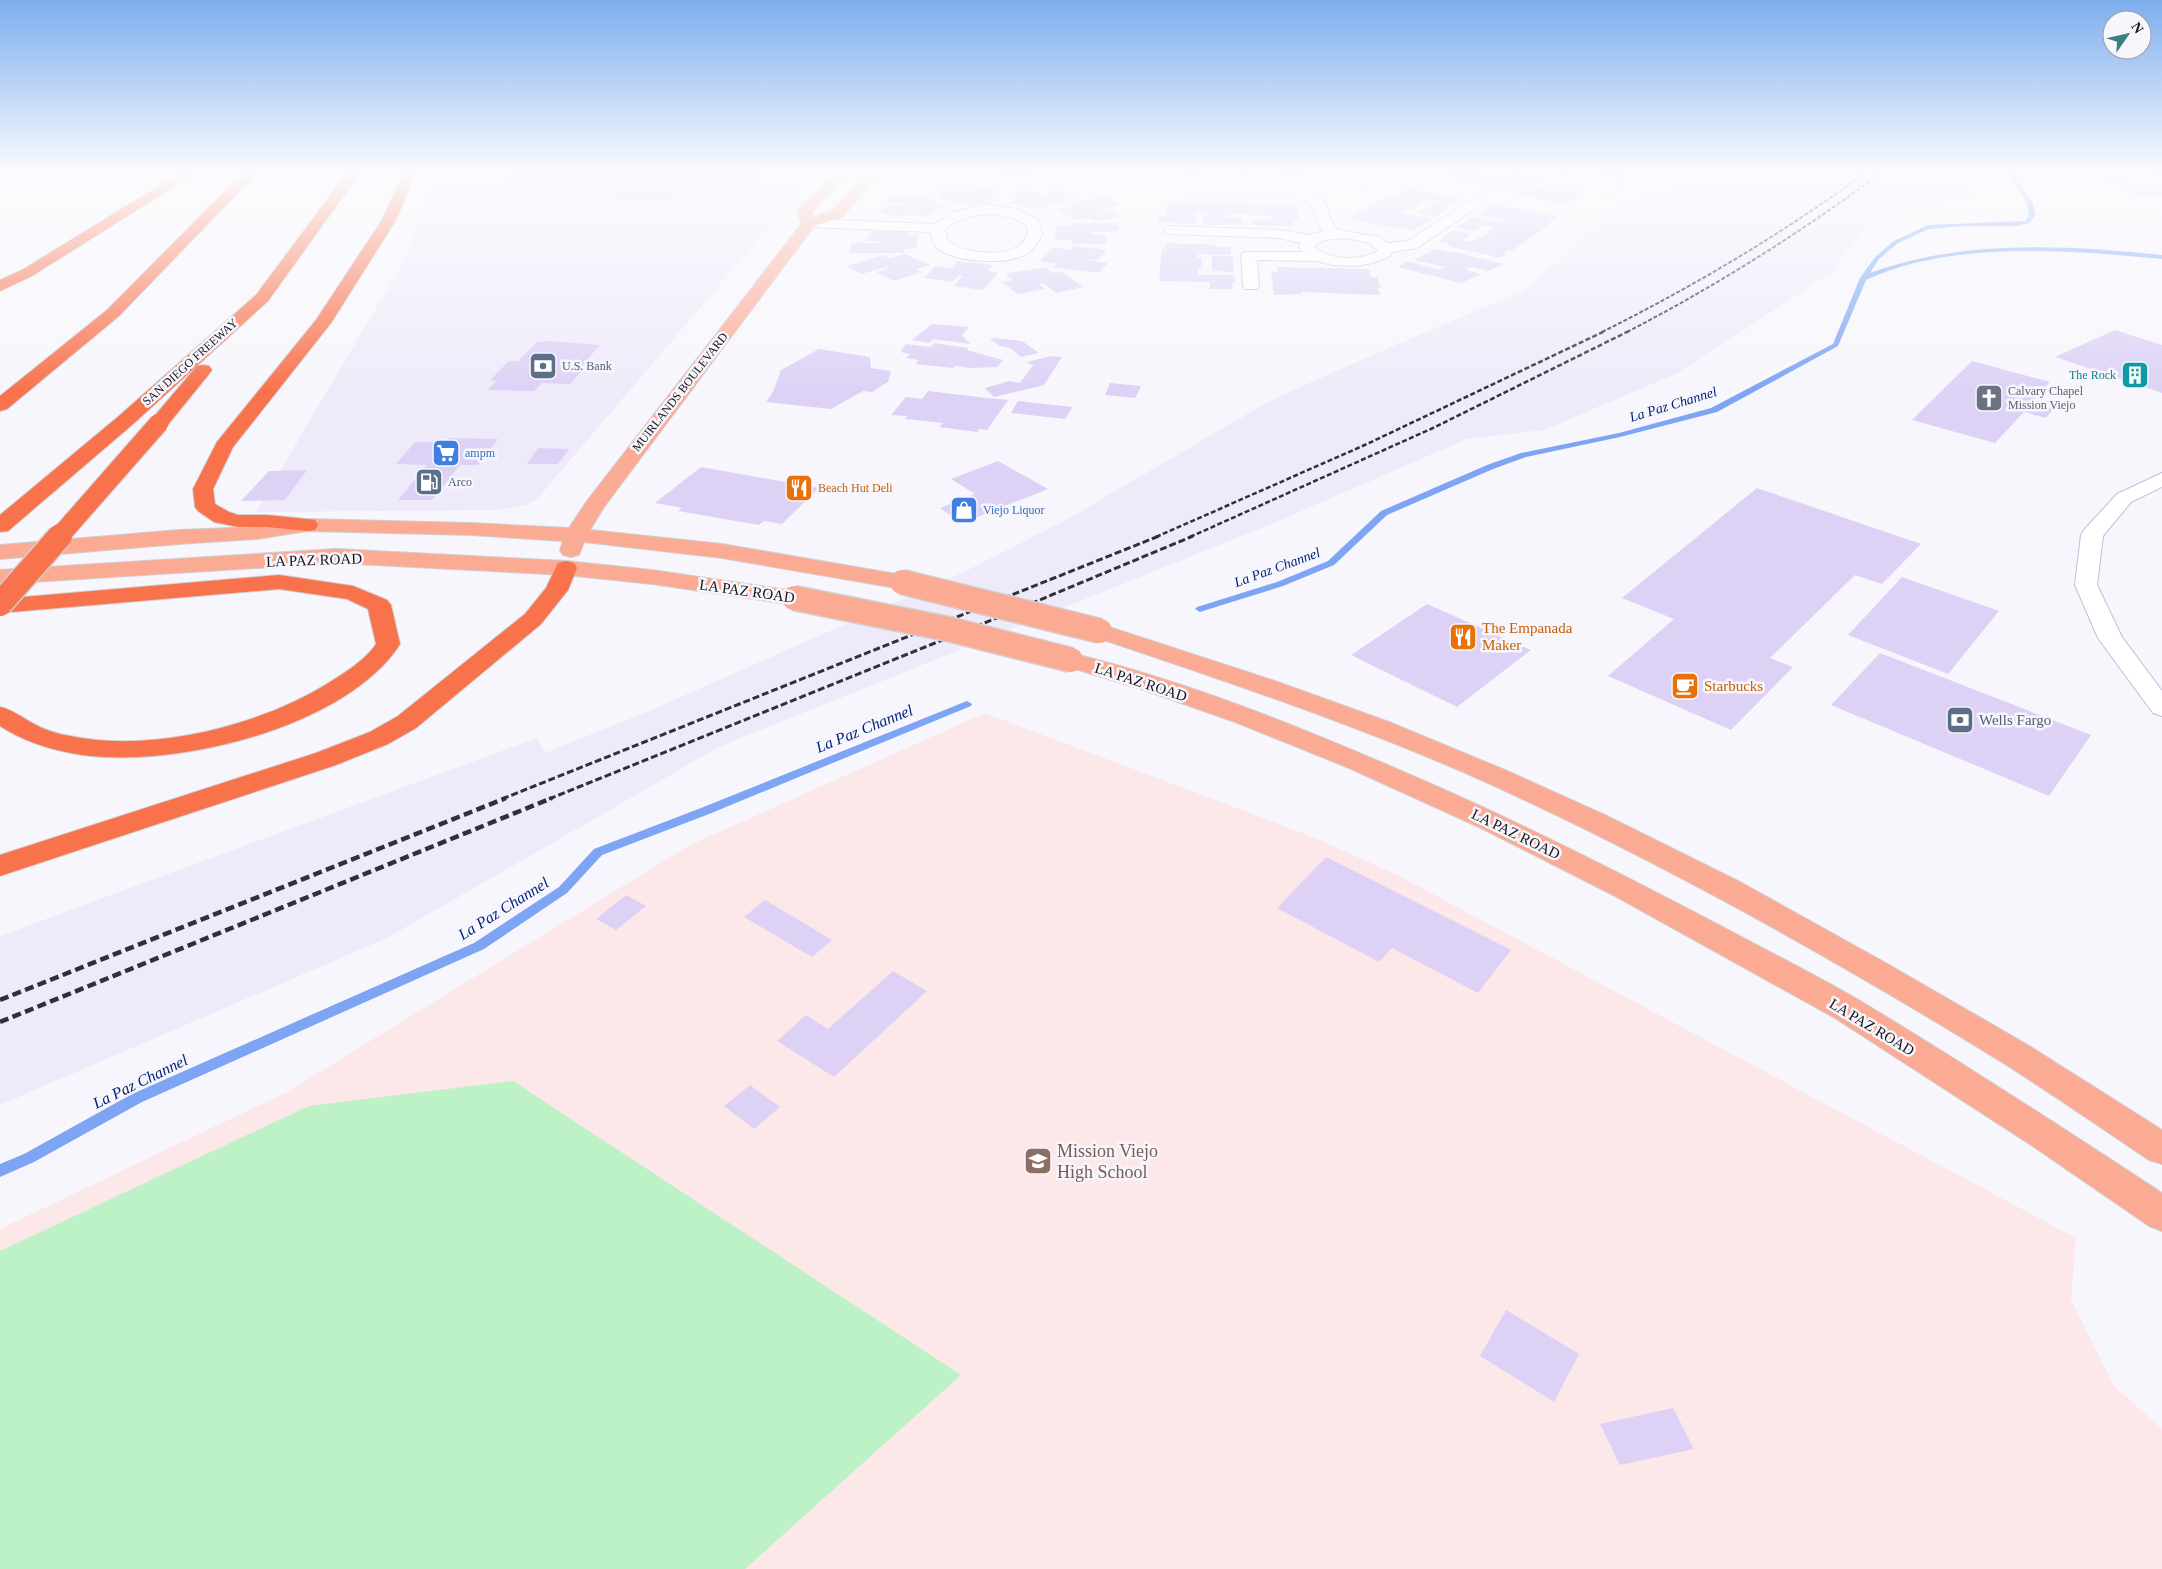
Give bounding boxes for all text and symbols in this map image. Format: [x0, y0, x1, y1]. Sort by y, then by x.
north arrow [2102, 10, 2152, 60]
text: N [2128, 20, 2146, 36]
street label: SAN DIEGO FREEWAY [140, 315, 241, 408]
street label: MUIRLANDS BOULEVARD [629, 330, 731, 454]
bank icon: U.S. Bank [528, 351, 558, 381]
place label: U.S. Bank [562, 359, 612, 373]
building icon: The Rock [2120, 360, 2150, 390]
place label: The Rock [2069, 368, 2116, 382]
church icon: Calvary Chapel Mission Viejo [1974, 383, 2004, 413]
water label: La Paz Channel [1627, 384, 1719, 425]
place label: Calvary Chapel Mission Viejo [2008, 384, 2084, 412]
supermarket icon: ampm [431, 438, 461, 468]
place label: ampm [465, 446, 496, 460]
fuel station icon: Arco [414, 467, 444, 497]
restaurant icon: Beach Hut Deli [784, 473, 814, 503]
place label: Arco [448, 475, 472, 489]
place label: Beach Hut Deli [818, 481, 893, 495]
shop icon: Viejo Liquor [949, 495, 979, 525]
place label: Viejo Liquor [983, 503, 1045, 517]
water label: La Paz Channel [1231, 545, 1322, 590]
street label: LA PAZ ROAD [266, 550, 362, 570]
street label: LA PAZ ROAD [698, 576, 796, 606]
place label: The Empanada Maker [1482, 620, 1573, 653]
restaurant icon: The Empanada Maker [1448, 622, 1478, 652]
street label: LA PAZ ROAD [1093, 660, 1189, 705]
cafe icon: Starbucks [1670, 671, 1700, 701]
place label: Starbucks [1704, 678, 1763, 694]
water label: La Paz Channel [812, 701, 916, 756]
bank icon: Wells Fargo [1945, 705, 1975, 735]
place label: Wells Fargo [1979, 712, 2051, 728]
street label: LA PAZ ROAD [1469, 806, 1563, 862]
water label: La Paz Channel [454, 874, 552, 943]
street label: LA PAZ ROAD [1827, 995, 1917, 1059]
water label: La Paz Channel [89, 1051, 191, 1112]
place label: Mission Viejo High School [1057, 1141, 1158, 1182]
school or university icon: Mission Viejo High School [1023, 1146, 1053, 1176]

